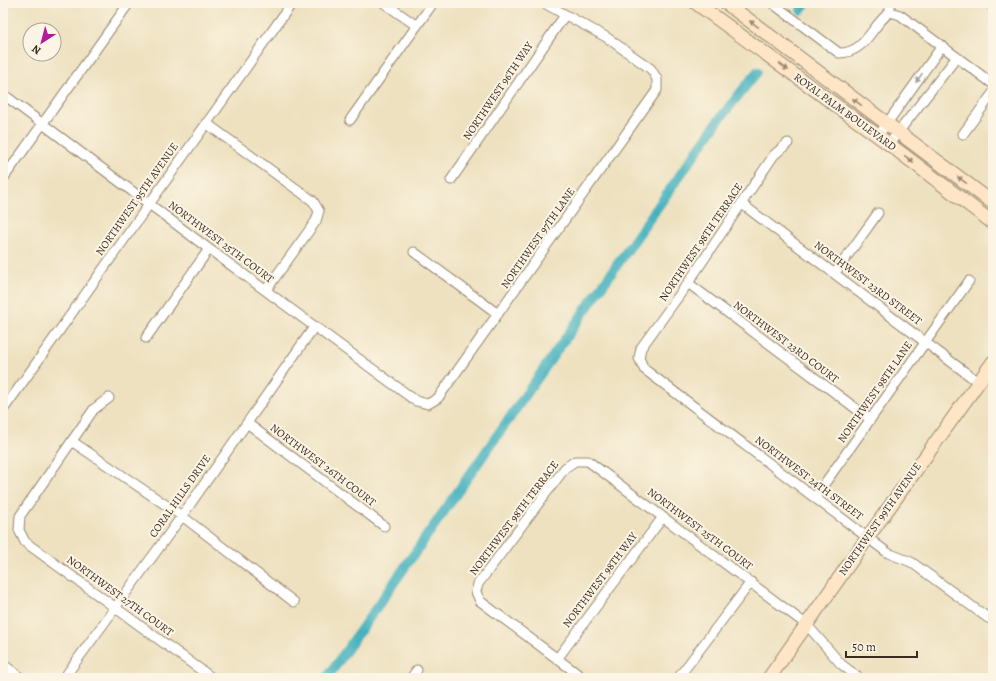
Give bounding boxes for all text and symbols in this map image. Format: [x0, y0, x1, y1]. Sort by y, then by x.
one-way arrow [748, 20, 759, 28]
north arrow [22, 22, 62, 62]
street label: NORTHWEST 96TH WAY [459, 38, 537, 143]
text: N [29, 41, 44, 58]
one-way arrow [779, 63, 789, 71]
street label: ROYAL PALM BOULEVARD [791, 70, 900, 155]
one-way arrow [915, 72, 923, 83]
one-way arrow [852, 98, 863, 106]
street label: NORTHWEST 95TH AVENUE [92, 140, 182, 258]
one-way arrow [903, 155, 914, 164]
one-way arrow [956, 176, 967, 184]
street label: NORTHWEST 98TH TERRACE [656, 180, 746, 304]
street label: NORTHWEST 97TH LANE [497, 185, 579, 291]
street label: NORTHWEST 25TH COURT [165, 197, 277, 287]
street label: NORTHWEST 23RD STREET [811, 237, 925, 329]
street label: NORTHWEST 23RD COURT [730, 297, 842, 387]
street label: NORTHWEST 98TH LANE [834, 338, 916, 446]
street label: NORTHWEST 26TH COURT [267, 420, 379, 510]
street label: NORTHWEST 24TH STREET [752, 432, 866, 524]
street label: CORAL HILLS DRIVE [146, 452, 214, 540]
street label: NORTHWEST 98TH TERRACE [466, 458, 562, 578]
street label: NORTHWEST 99TH AVENUE [835, 459, 925, 579]
street label: NORTHWEST 25TH COURT [644, 484, 756, 574]
street label: NORTHWEST 98TH WAY [559, 528, 641, 631]
street label: NORTHWEST 27TH COURT [64, 552, 176, 640]
scale bar [846, 633, 917, 659]
text: 50 m [852, 639, 876, 655]

